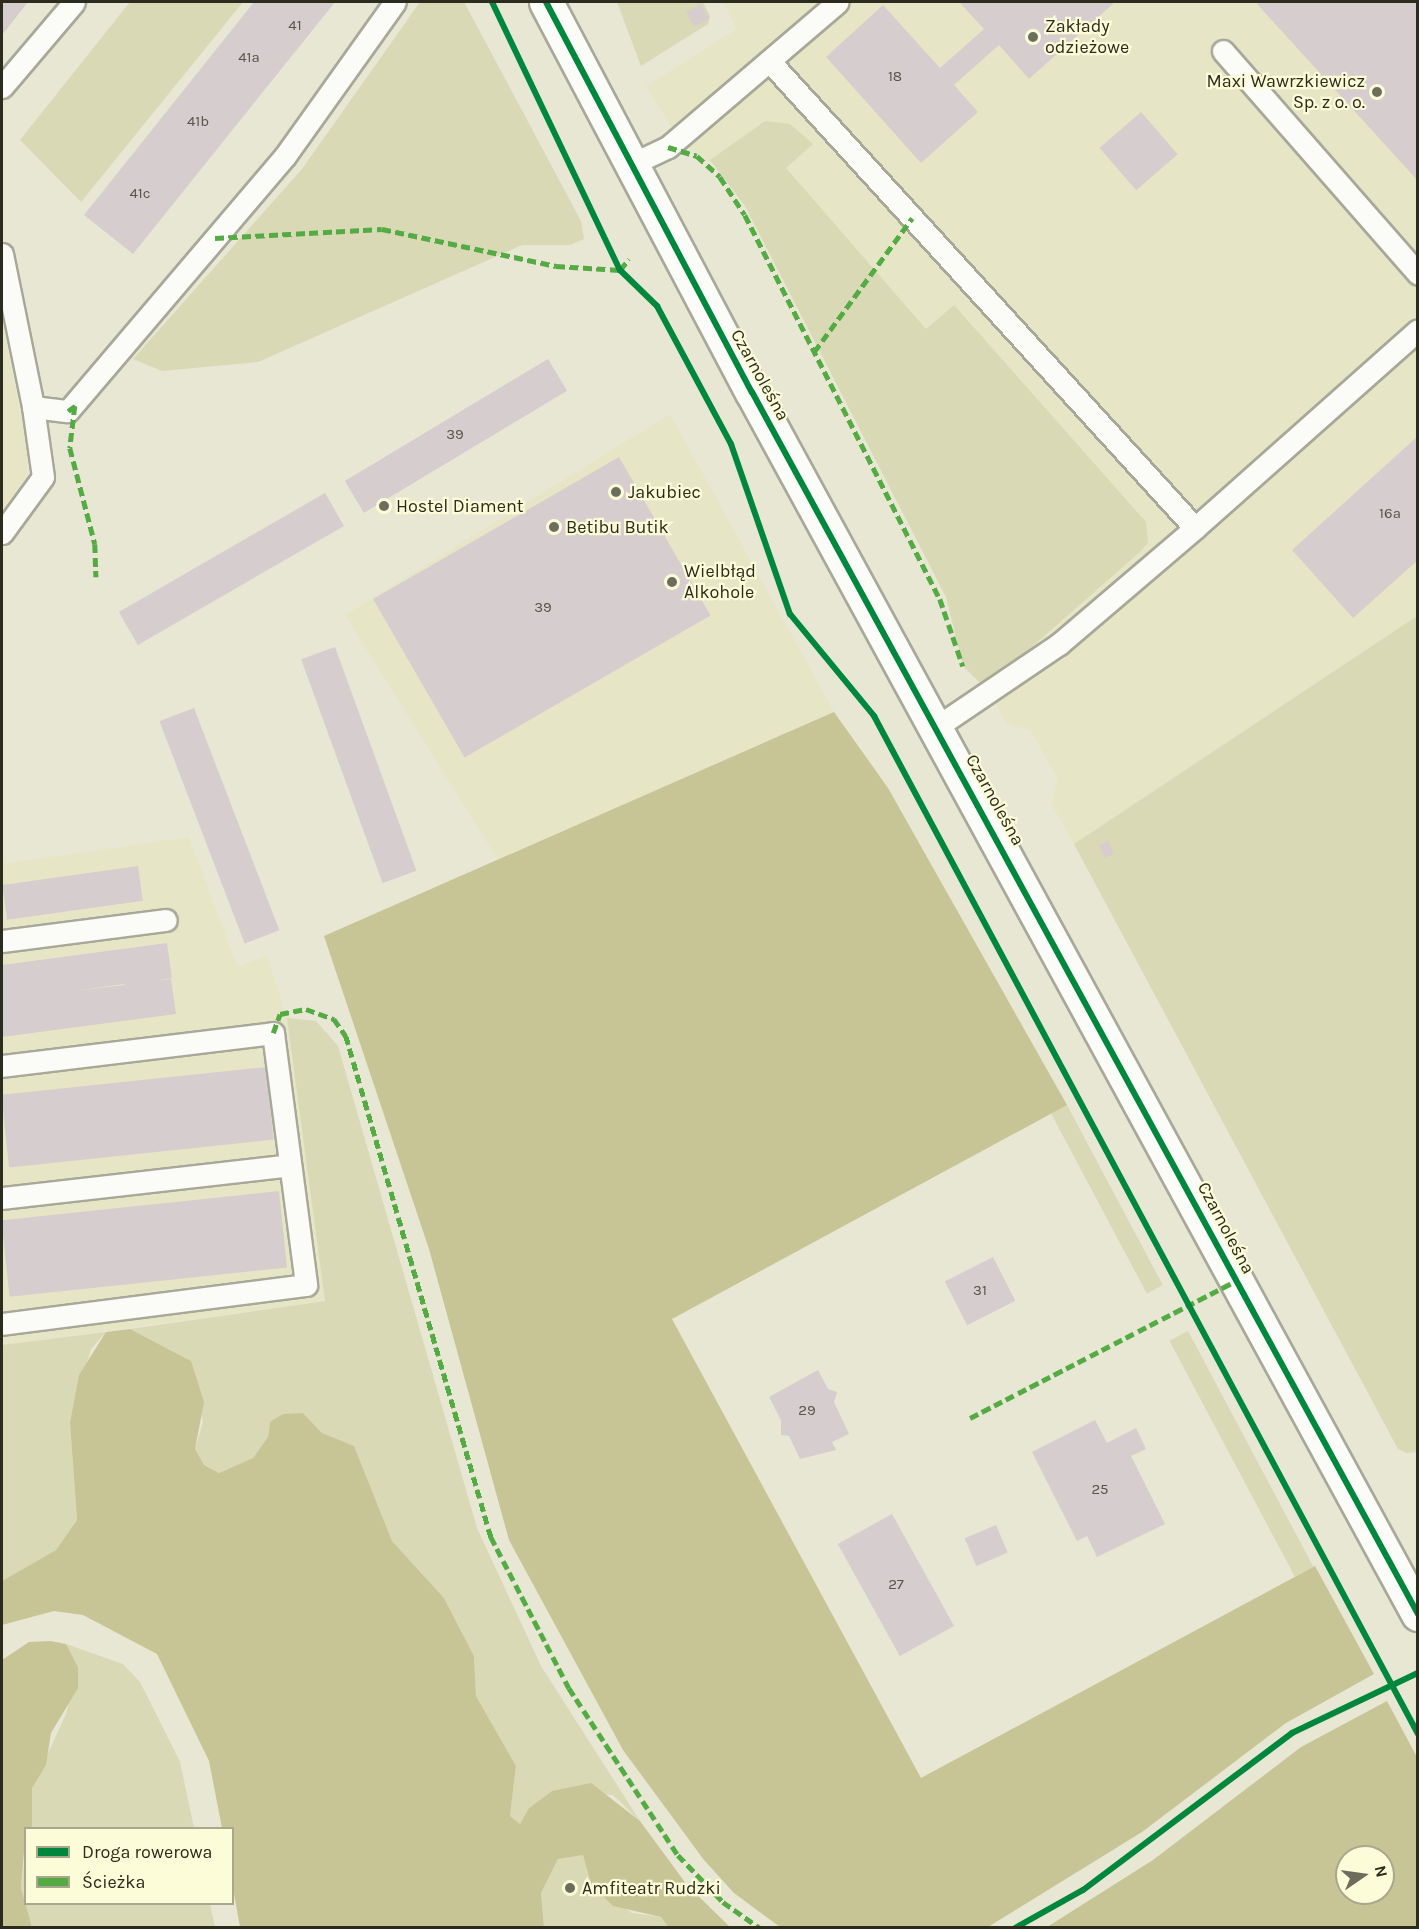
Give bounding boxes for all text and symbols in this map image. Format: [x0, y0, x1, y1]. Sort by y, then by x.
place label: Zakłady odzieżowe [1045, 16, 1129, 58]
house number: 41 [288, 17, 302, 35]
marker: Zakłady odzieżowe [1026, 30, 1040, 44]
house number: 41a [238, 49, 260, 67]
house number: 18 [888, 68, 902, 86]
place label: Maxi Wawrzkiewicz Sp. z o. o. [1207, 71, 1365, 113]
marker: Maxi Wawrzkiewicz Sp. z o. o. [1370, 85, 1384, 99]
house number: 41b [187, 113, 209, 131]
house number: 41c [129, 185, 151, 203]
street label: Czarnoleśna [726, 326, 794, 424]
house number: 39 [446, 426, 464, 444]
place label: Jakubiec [628, 481, 701, 503]
marker: Jakubiec [609, 485, 623, 499]
place label: Hostel Diament [396, 495, 524, 517]
marker: Hostel Diament [377, 499, 391, 513]
house number: 16a [1379, 505, 1401, 523]
place label: Betibu Butik [566, 516, 669, 538]
marker: Betibu Butik [547, 520, 561, 534]
place label: Wielbłąd Alkohole [684, 561, 756, 604]
marker: Wielbłąd Alkohole [665, 575, 679, 589]
house number: 39 [534, 599, 552, 617]
street label: Czarnoleśna [961, 751, 1029, 849]
street label: Czarnoleśna [1193, 1178, 1259, 1278]
house number: 31 [973, 1282, 987, 1300]
house number: 29 [798, 1402, 816, 1420]
house number: 25 [1091, 1481, 1109, 1499]
house number: 27 [888, 1576, 904, 1594]
legend [24, 1827, 234, 1905]
text: Droga rowerowa [82, 1841, 213, 1863]
north arrow [1335, 1845, 1395, 1905]
text: N [1371, 1864, 1392, 1879]
text: Ścieżka [82, 1871, 145, 1893]
place label: Amfiteatr Rudzki [582, 1877, 721, 1899]
marker: Amfiteatr Rudzki [563, 1881, 577, 1895]

